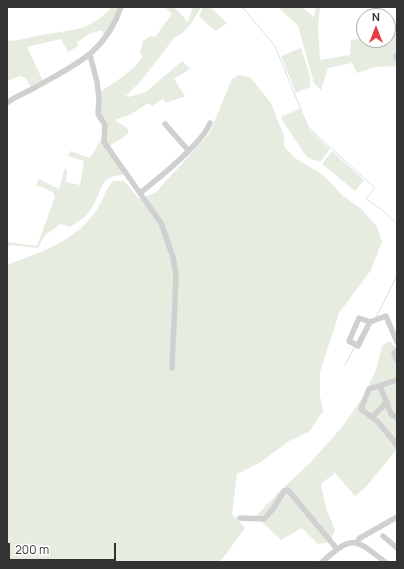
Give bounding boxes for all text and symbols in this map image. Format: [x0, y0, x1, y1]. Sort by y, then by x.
north arrow [356, 8, 396, 48]
text: N [372, 9, 380, 24]
scale bar [10, 535, 118, 561]
text: 200 m [15, 541, 49, 558]

